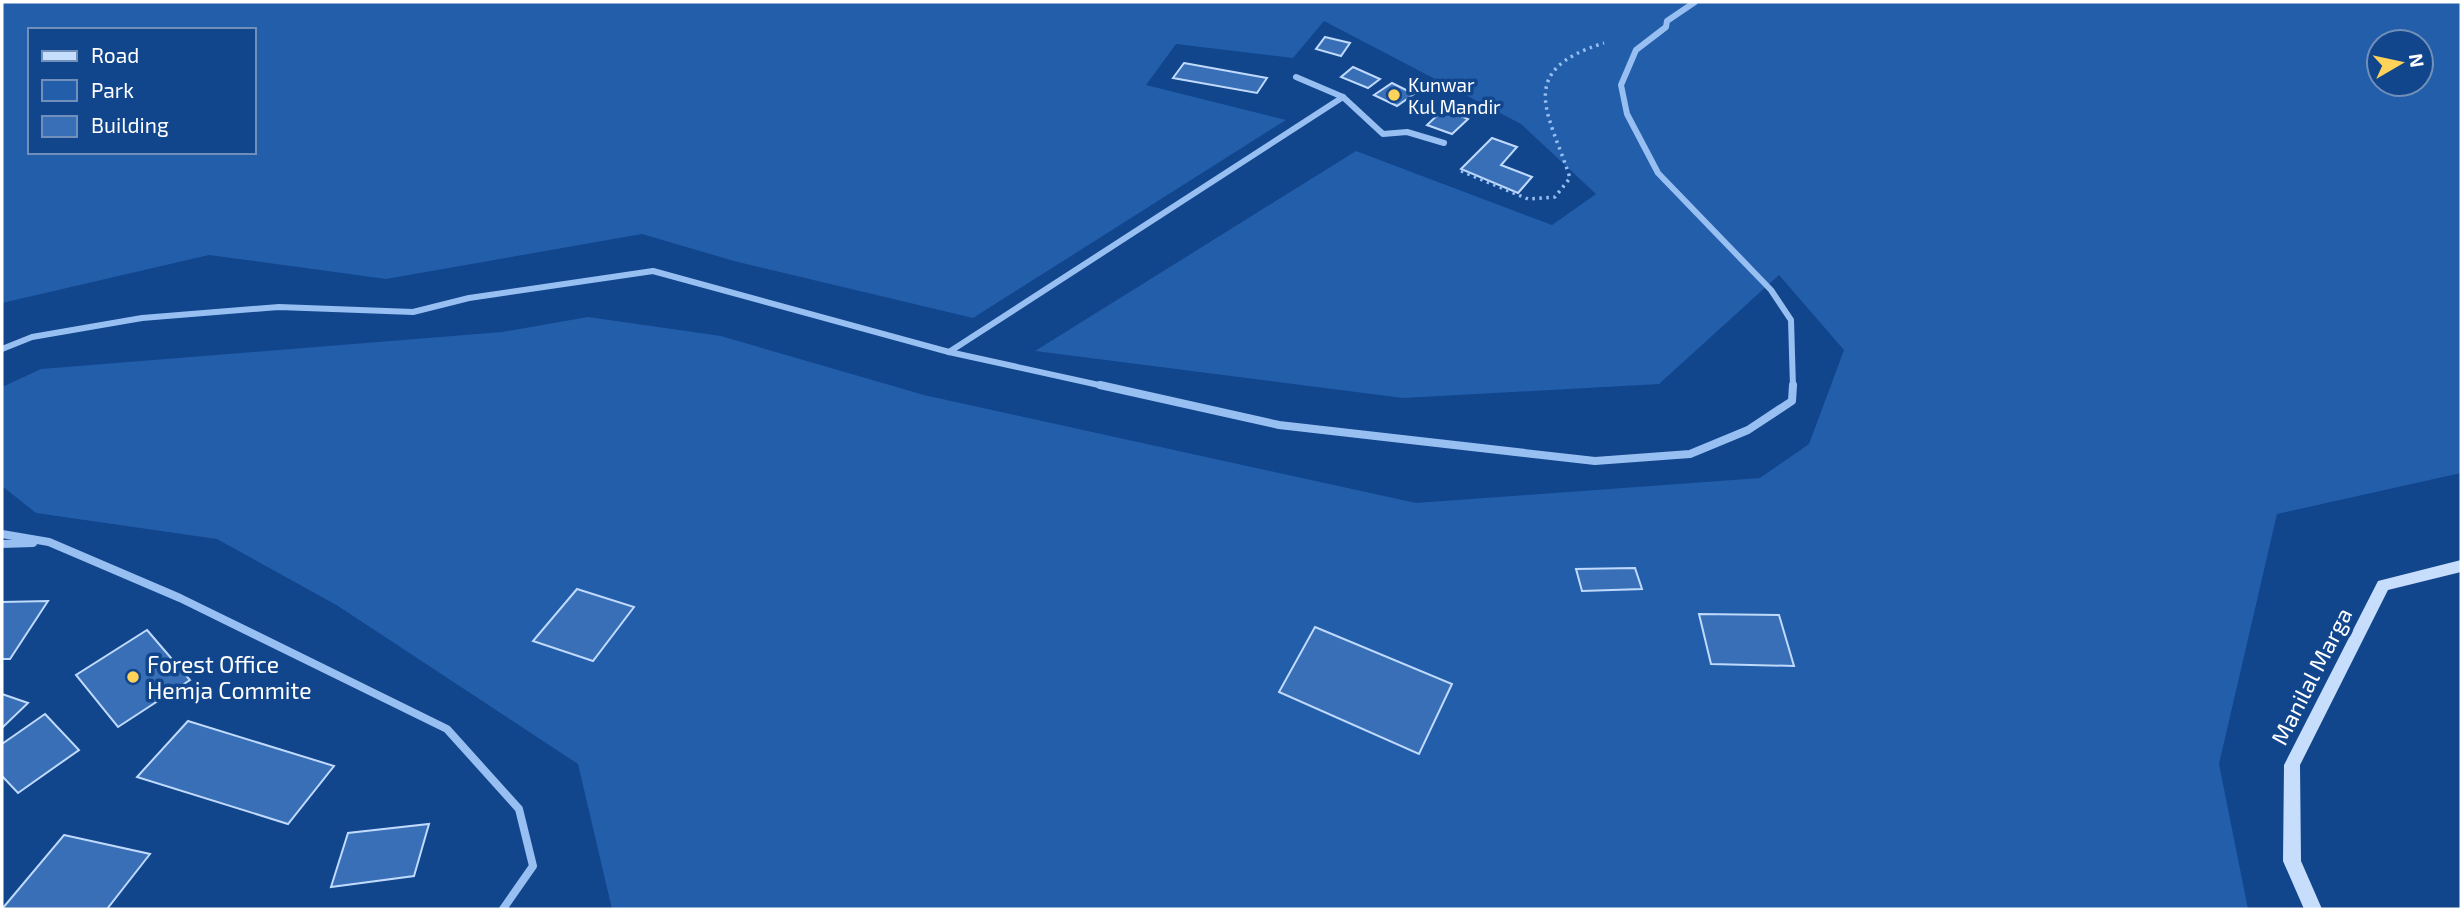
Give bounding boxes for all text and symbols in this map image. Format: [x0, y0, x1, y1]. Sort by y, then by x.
legend [28, 28, 256, 154]
north arrow [2365, 28, 2435, 98]
text: Road [91, 42, 139, 67]
text: N [2405, 52, 2430, 69]
place label: Kunwar Kul Mandir [1408, 73, 1501, 118]
text: Park [91, 77, 134, 102]
marker: Kunwar Kul Mandir [1386, 87, 1402, 103]
text: Building [91, 112, 169, 137]
street label: Manilal Marga [2264, 603, 2358, 749]
place label: Forest Office Hemja Commite [147, 650, 312, 704]
marker: Forest Office Hemja Commite [125, 669, 141, 685]

